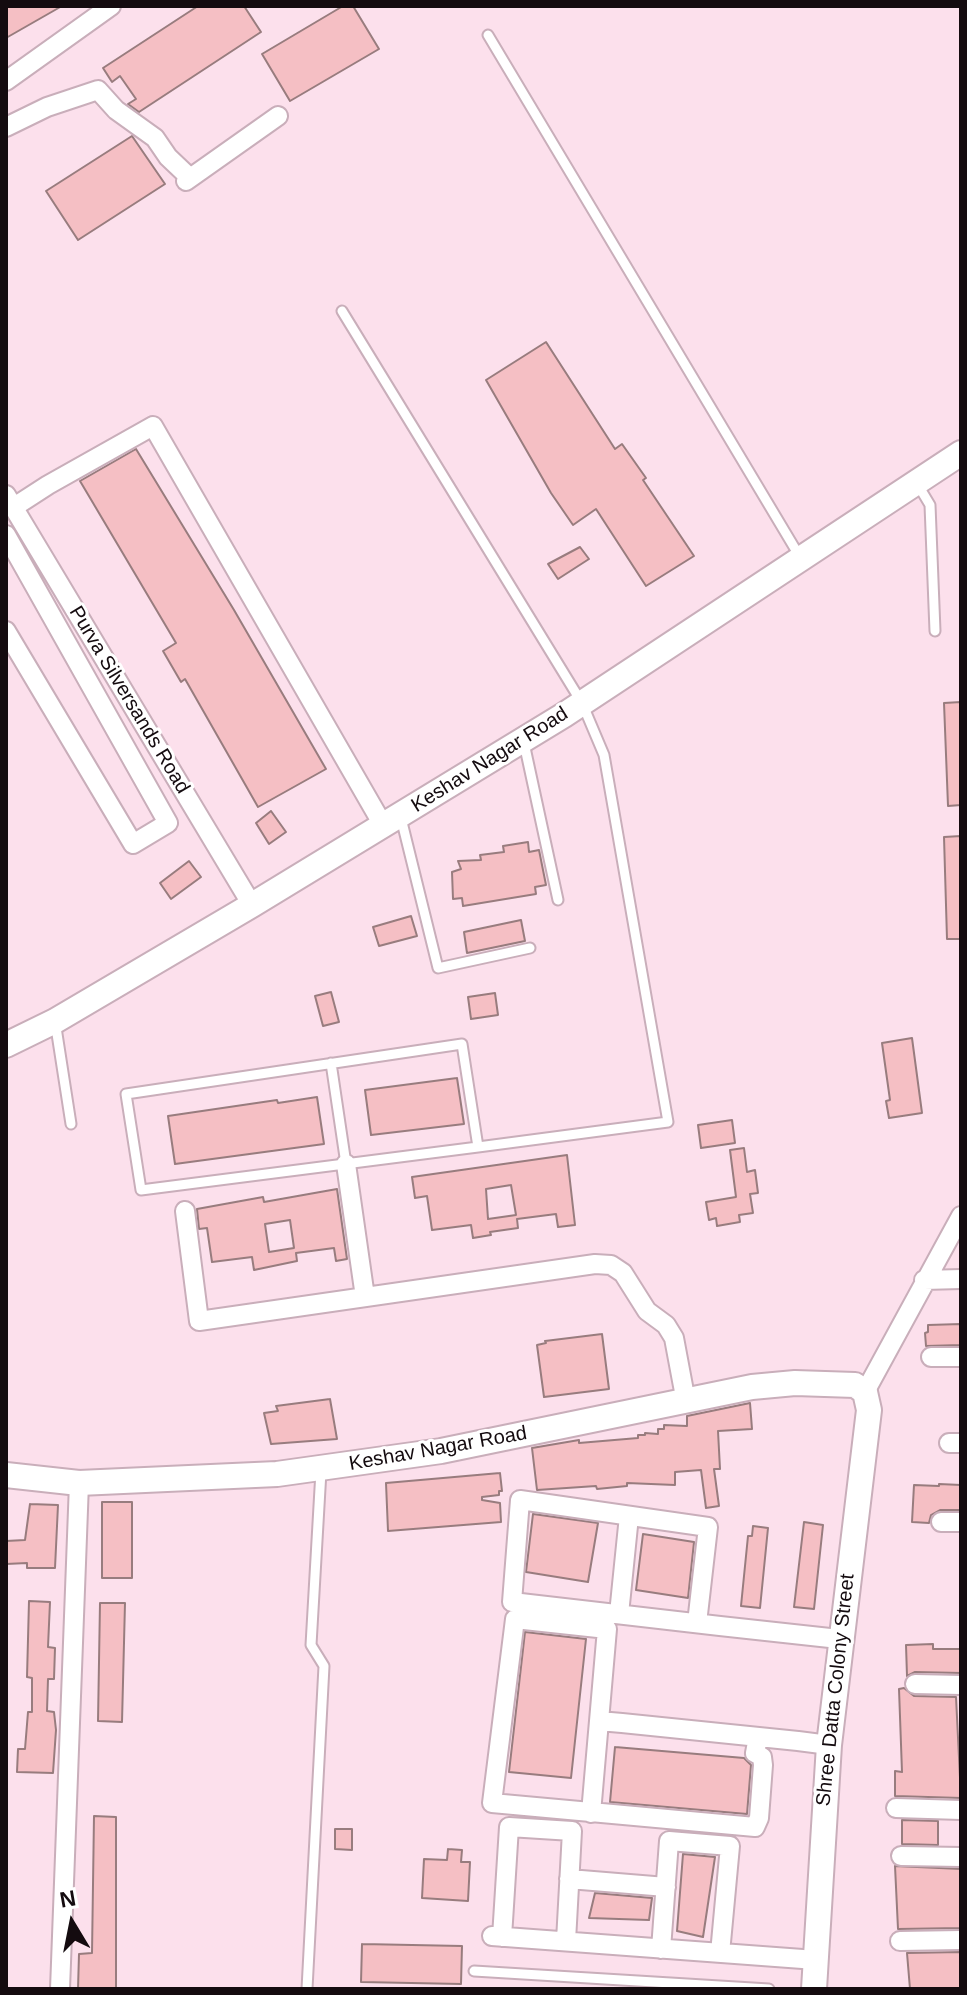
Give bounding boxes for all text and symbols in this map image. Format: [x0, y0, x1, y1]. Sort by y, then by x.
street label: Purva Silversands Road [63, 602, 195, 798]
street label: Keshav Nagar Road [407, 702, 573, 818]
street label: Keshav Nagar Road [347, 1422, 529, 1476]
street label: Shree Datta Colony Street [812, 1573, 860, 1807]
north arrow [32, 1883, 112, 1963]
text: N [58, 1885, 78, 1913]

